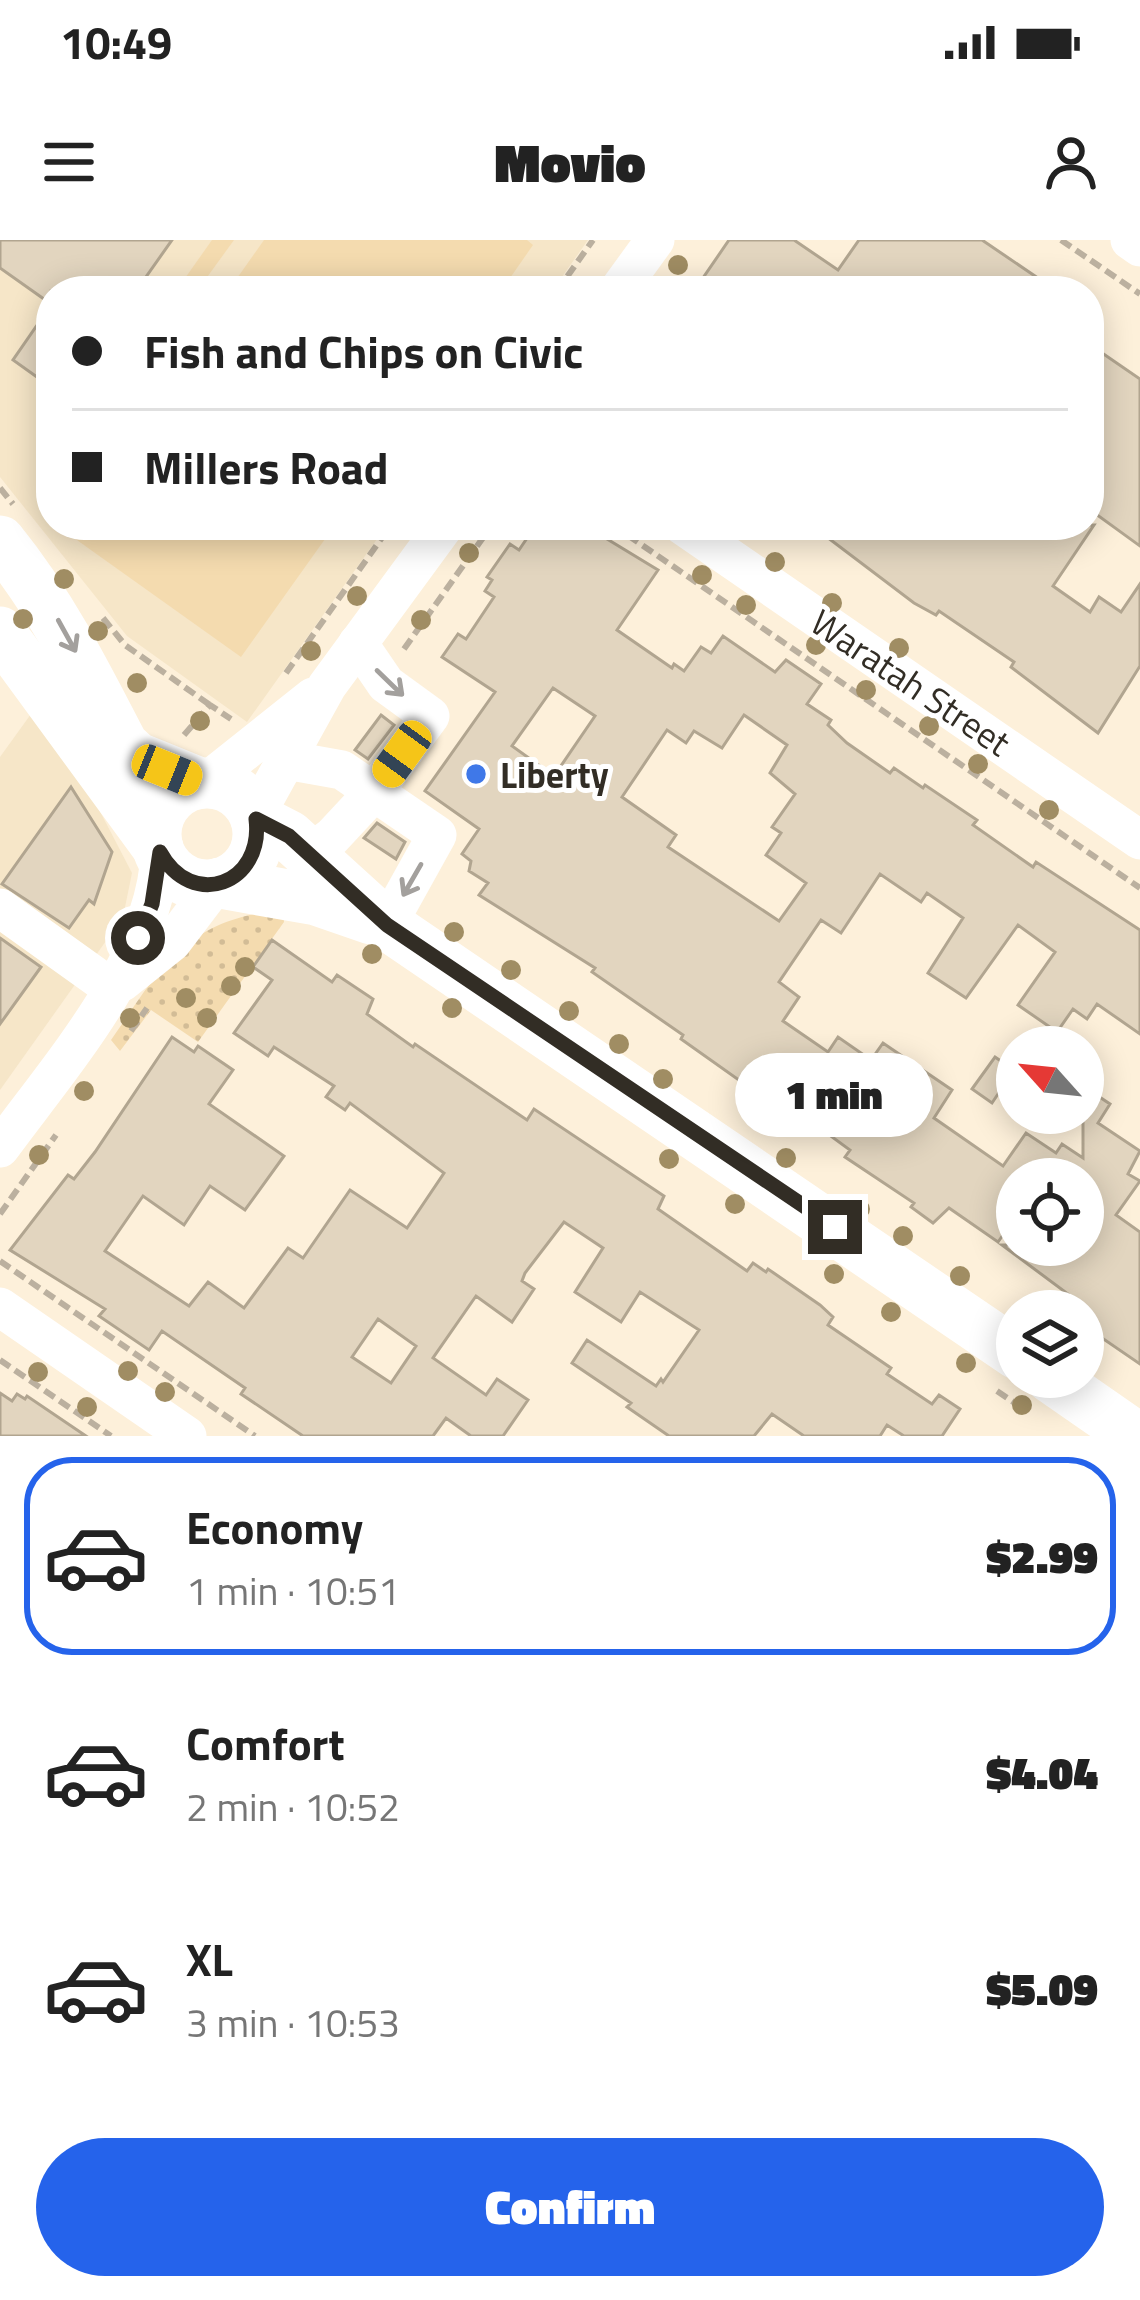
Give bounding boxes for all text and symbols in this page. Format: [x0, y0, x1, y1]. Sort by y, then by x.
text: 10:49 [60, 8, 172, 76]
text: Movio [494, 121, 646, 203]
icon: menu [36, 129, 102, 195]
icon: person [1038, 129, 1104, 195]
text: Fish and Chips on Civic [144, 317, 583, 385]
text: Millers Road [144, 433, 389, 501]
street label: Waratah Street [800, 595, 1022, 769]
one-way arrow [56, 618, 79, 653]
one-way arrow [375, 669, 404, 697]
car [366, 714, 438, 794]
car [127, 740, 207, 800]
place label: Liberty [500, 747, 609, 802]
marker: Liberty [463, 761, 489, 787]
one-way arrow [399, 862, 423, 897]
route start [111, 911, 165, 965]
north arrow [996, 1026, 1104, 1134]
map controls [996, 1026, 1104, 1398]
callout: 1 min [736, 1053, 934, 1137]
text: 1 min [786, 1065, 882, 1124]
button: locate [996, 1158, 1104, 1266]
route end [808, 1200, 862, 1254]
button: layers [996, 1290, 1104, 1398]
text: Economy [186, 1493, 363, 1561]
icon: car [42, 1502, 150, 1610]
text: $2.99 [986, 1522, 1098, 1590]
text: 1 min · 10:51 [186, 1561, 400, 1620]
text: Comfort [186, 1709, 345, 1777]
icon: car [42, 1718, 150, 1826]
text: $4.04 [986, 1738, 1098, 1806]
text: 2 min · 10:52 [186, 1777, 400, 1836]
text: XL [186, 1925, 233, 1993]
icon: car [42, 1934, 150, 2042]
text: $5.09 [986, 1954, 1098, 2022]
text: 3 min · 10:53 [186, 1993, 400, 2052]
button: Confirm [36, 2138, 1104, 2276]

